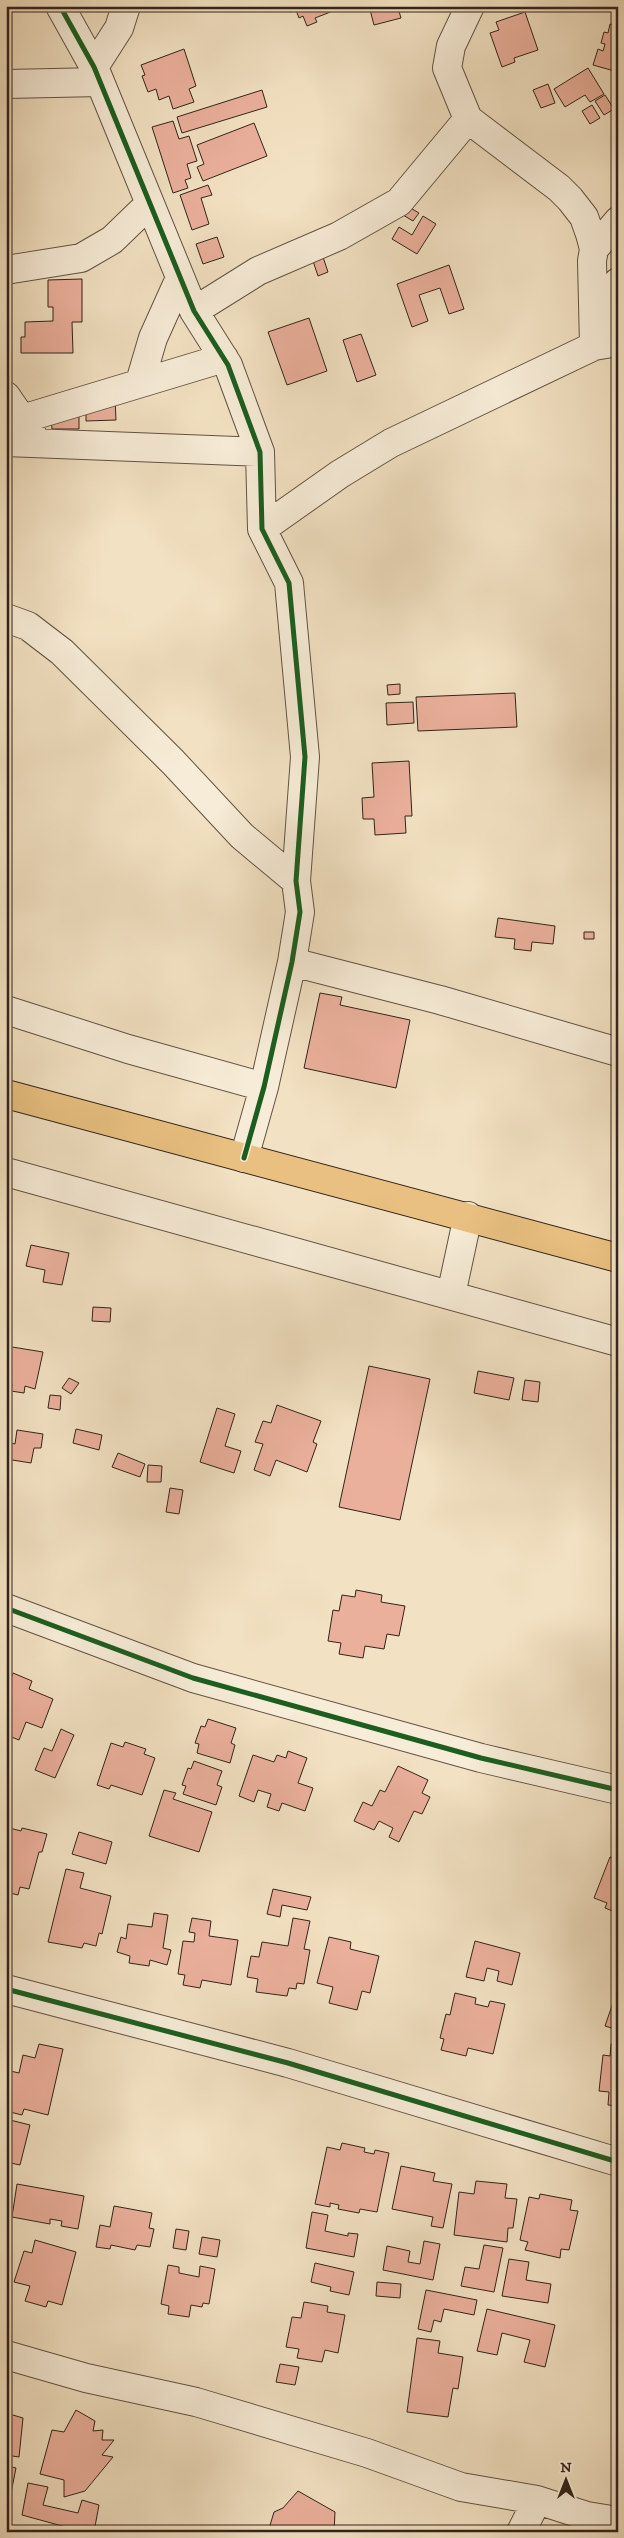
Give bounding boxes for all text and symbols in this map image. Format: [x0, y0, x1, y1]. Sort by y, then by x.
north arrow [542, 2456, 592, 2506]
text: N [560, 2459, 572, 2477]

